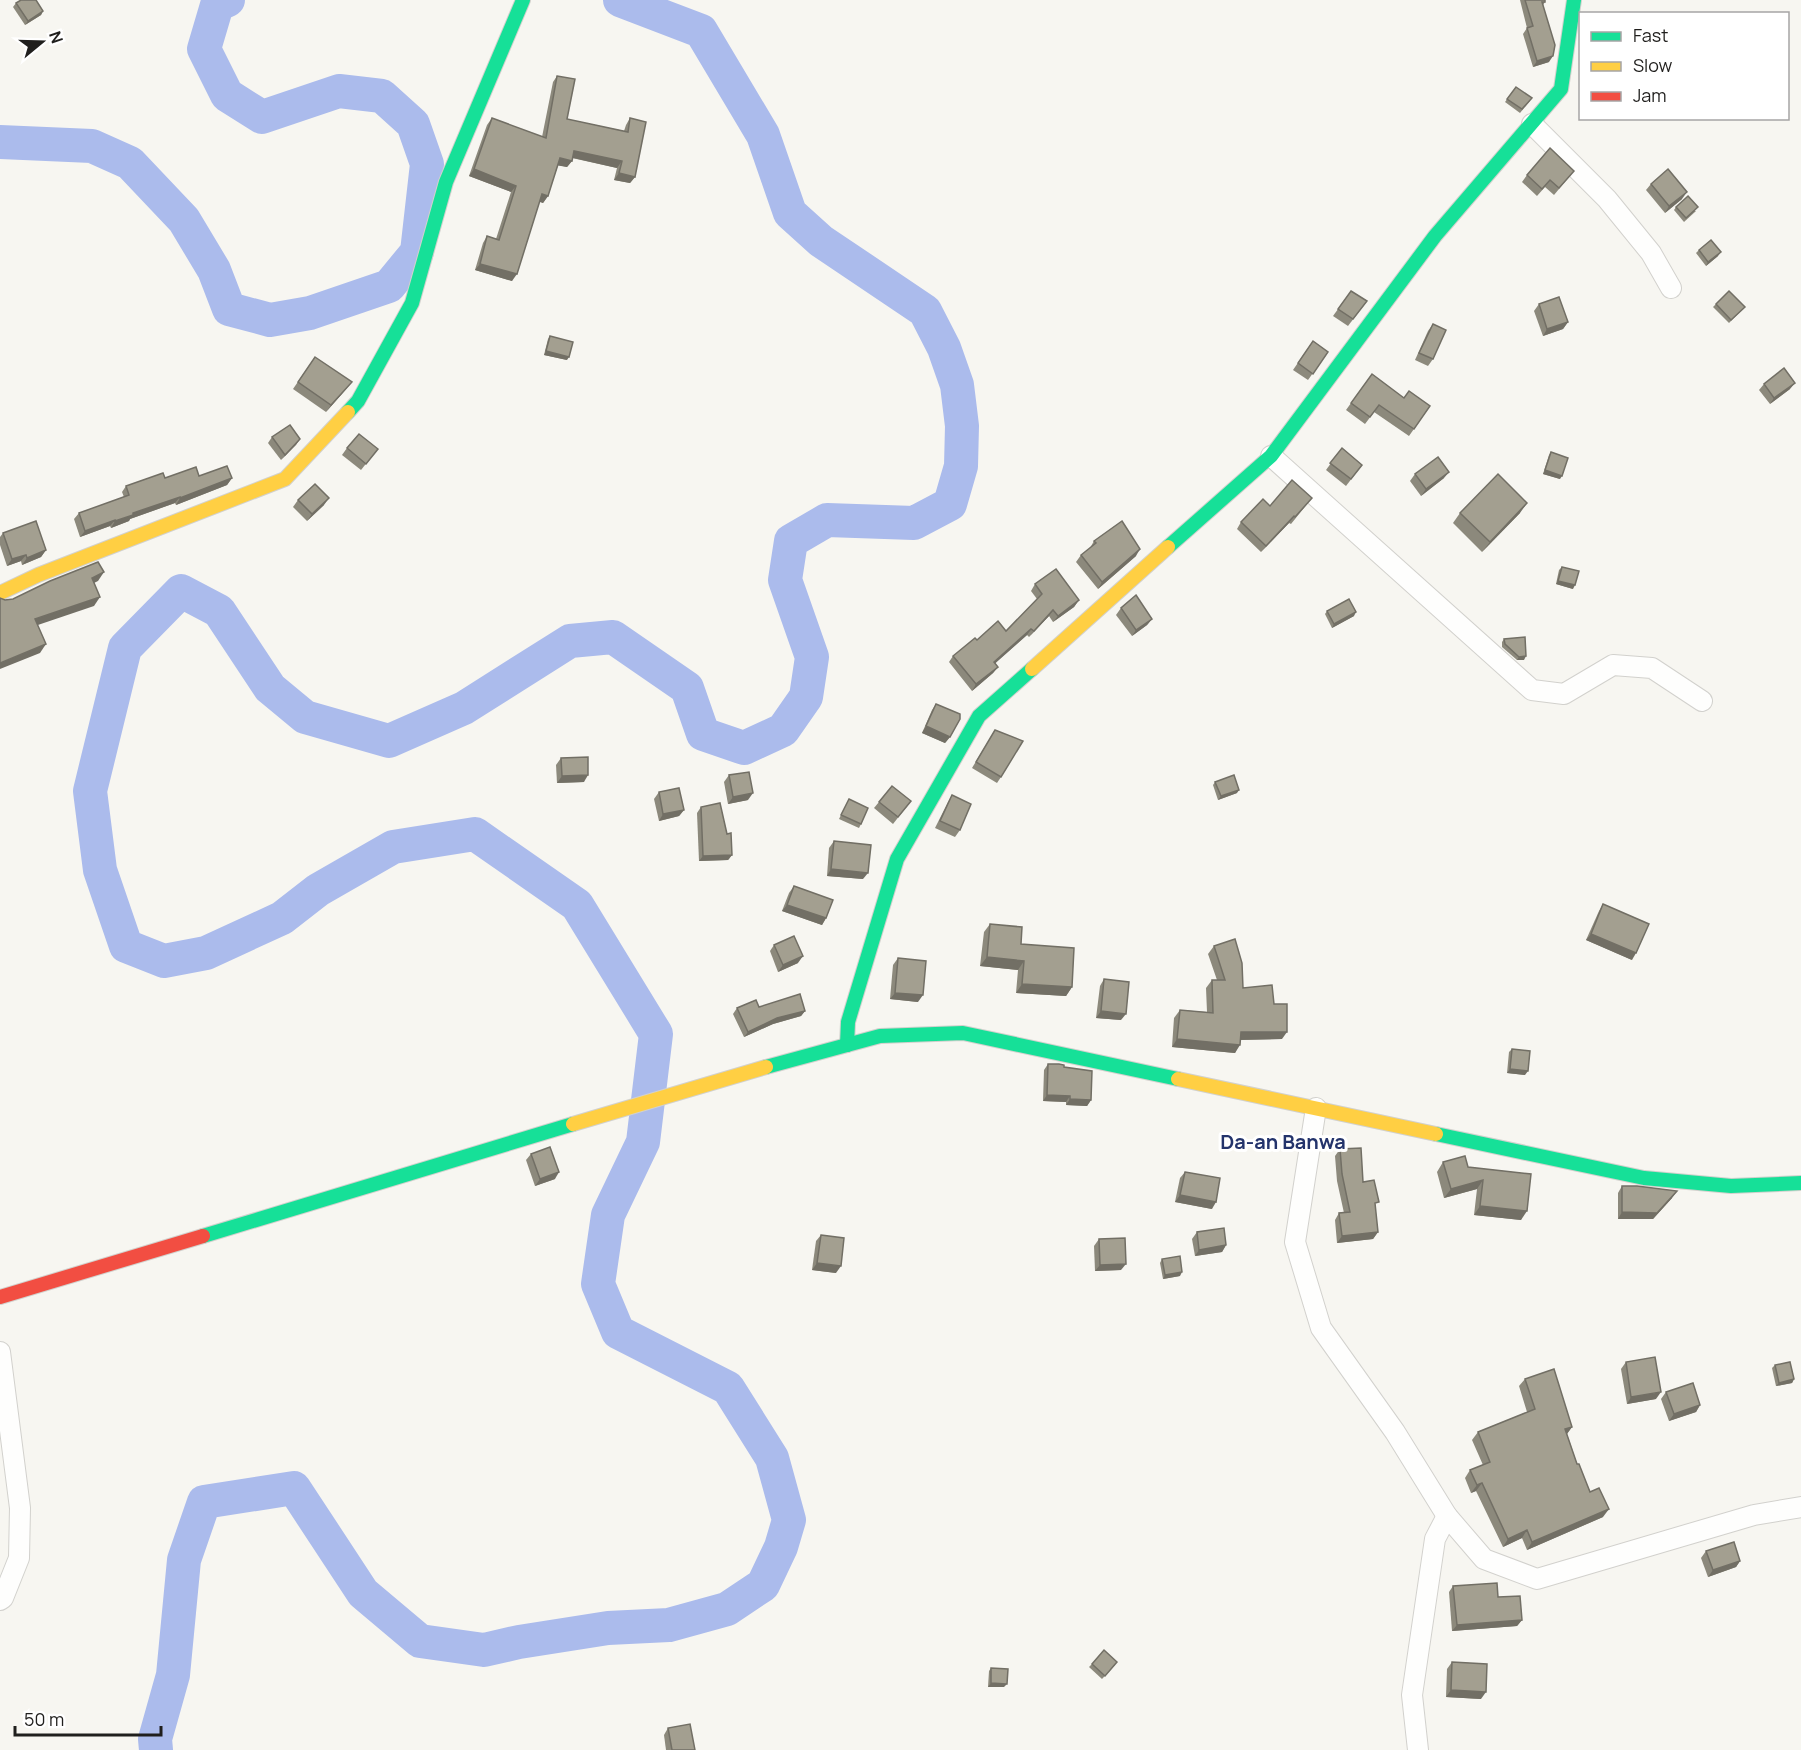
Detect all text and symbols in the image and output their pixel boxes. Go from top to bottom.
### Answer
north arrow [12,12,72,72]
legend [1579,12,1789,120]
text: Fast [1633,23,1668,47]
text: N [44,28,68,46]
text: Slow [1633,53,1673,77]
text: Jam [1633,83,1667,107]
district label: Da-an Banwa [1220,1128,1346,1155]
scale bar [15,1699,160,1737]
text: 50 m [24,1707,64,1731]

